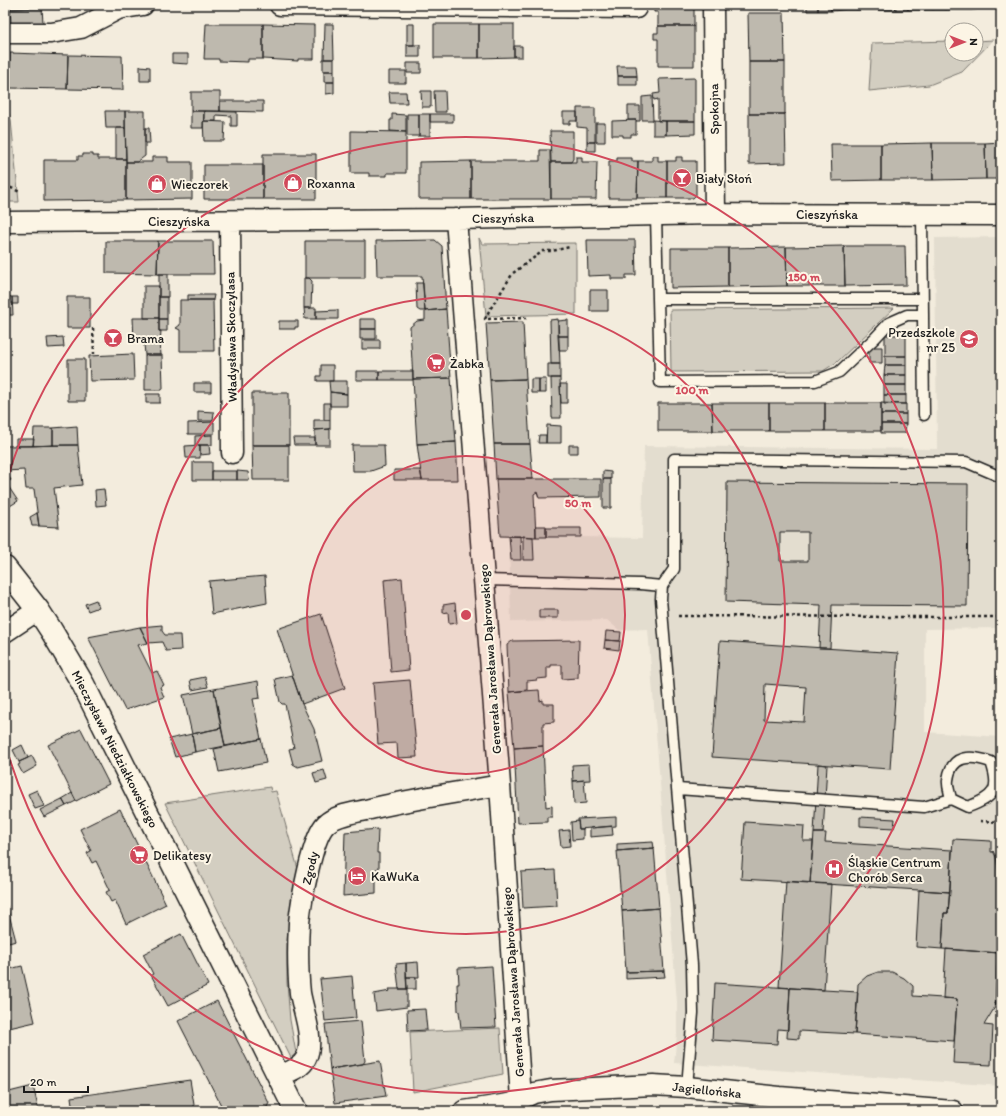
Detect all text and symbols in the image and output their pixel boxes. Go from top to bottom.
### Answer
north arrow [944,22,984,62]
text: N [967,38,980,46]
street label: Spokojna [706,83,722,135]
bar icon: Biały Słoń [671,167,693,189]
place label: Biały Słoń [696,171,752,186]
shop icon: Roxanna [282,172,304,194]
shop icon: Wieczorek [146,173,168,195]
place label: Roxanna [307,176,356,191]
place label: Wieczorek [171,177,229,192]
street label: Cieszyńska [796,207,858,222]
street label: Cieszyńska [472,210,534,226]
street label: Cieszyńska [148,214,210,229]
text: 150 m [788,270,821,284]
street label: Władysława Skoczylasa [222,271,240,403]
place label: Przedszkole nr 25 [888,325,955,355]
bar icon: Brama [102,327,124,349]
school or university icon: Przedszkole nr 25 [958,328,980,350]
place label: Brama [127,331,165,346]
supermarket icon: Żabka [425,352,447,374]
place label: Żabka [450,356,485,371]
text: 100 m [675,383,709,397]
text: 50 m [565,496,592,510]
street label: Generała Jarosława Dąbrowskiego [476,563,504,755]
centre of rings [459,608,473,622]
street label: Mieczysława Niedziałkowskiego [69,668,162,831]
supermarket icon: Delikatesy [128,844,150,866]
place label: Delikatesy [153,848,211,863]
street label: Zgody [299,850,321,886]
place label: Śląskie Centrum Chorób Serca [848,855,941,885]
hospital icon: Śląskie Centrum Chorób Serca [823,858,845,880]
hotel icon: KaWuKa [346,865,368,887]
place label: KaWuKa [371,869,420,884]
street label: Generała Jarosława Dąbrowskiego [499,886,527,1078]
scale bar [24,1068,88,1094]
text: 20 m [30,1075,57,1089]
street label: Jagiellońska [672,1079,743,1101]

